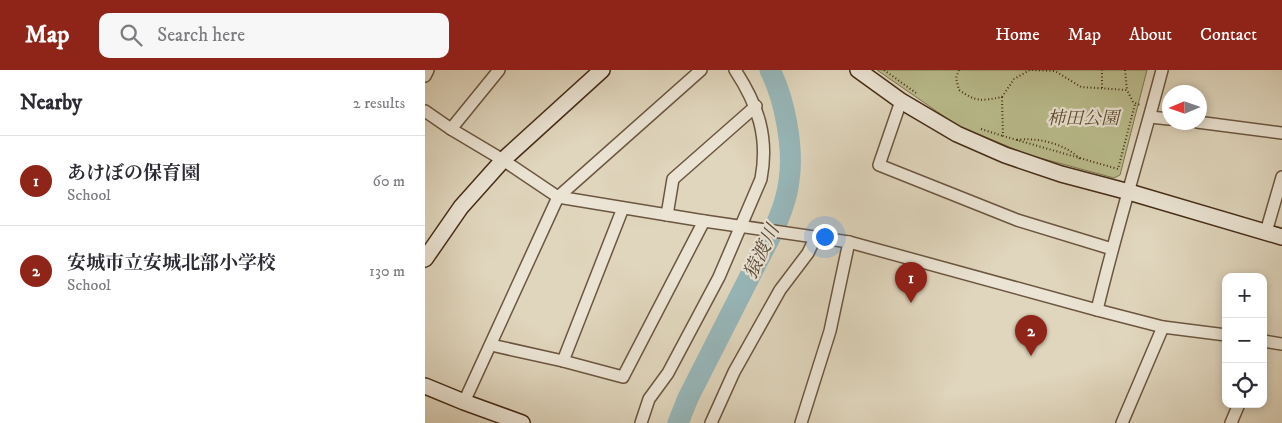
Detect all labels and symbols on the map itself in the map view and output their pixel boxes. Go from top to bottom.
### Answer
north arrow [1162,85,1207,130]
park label: 柿田公園 [1047,108,1122,130]
water label: 猿渡川 [739,220,786,283]
your location [812,224,838,250]
pin: 1 [895,262,927,303]
pin: 2 [1015,315,1047,356]

